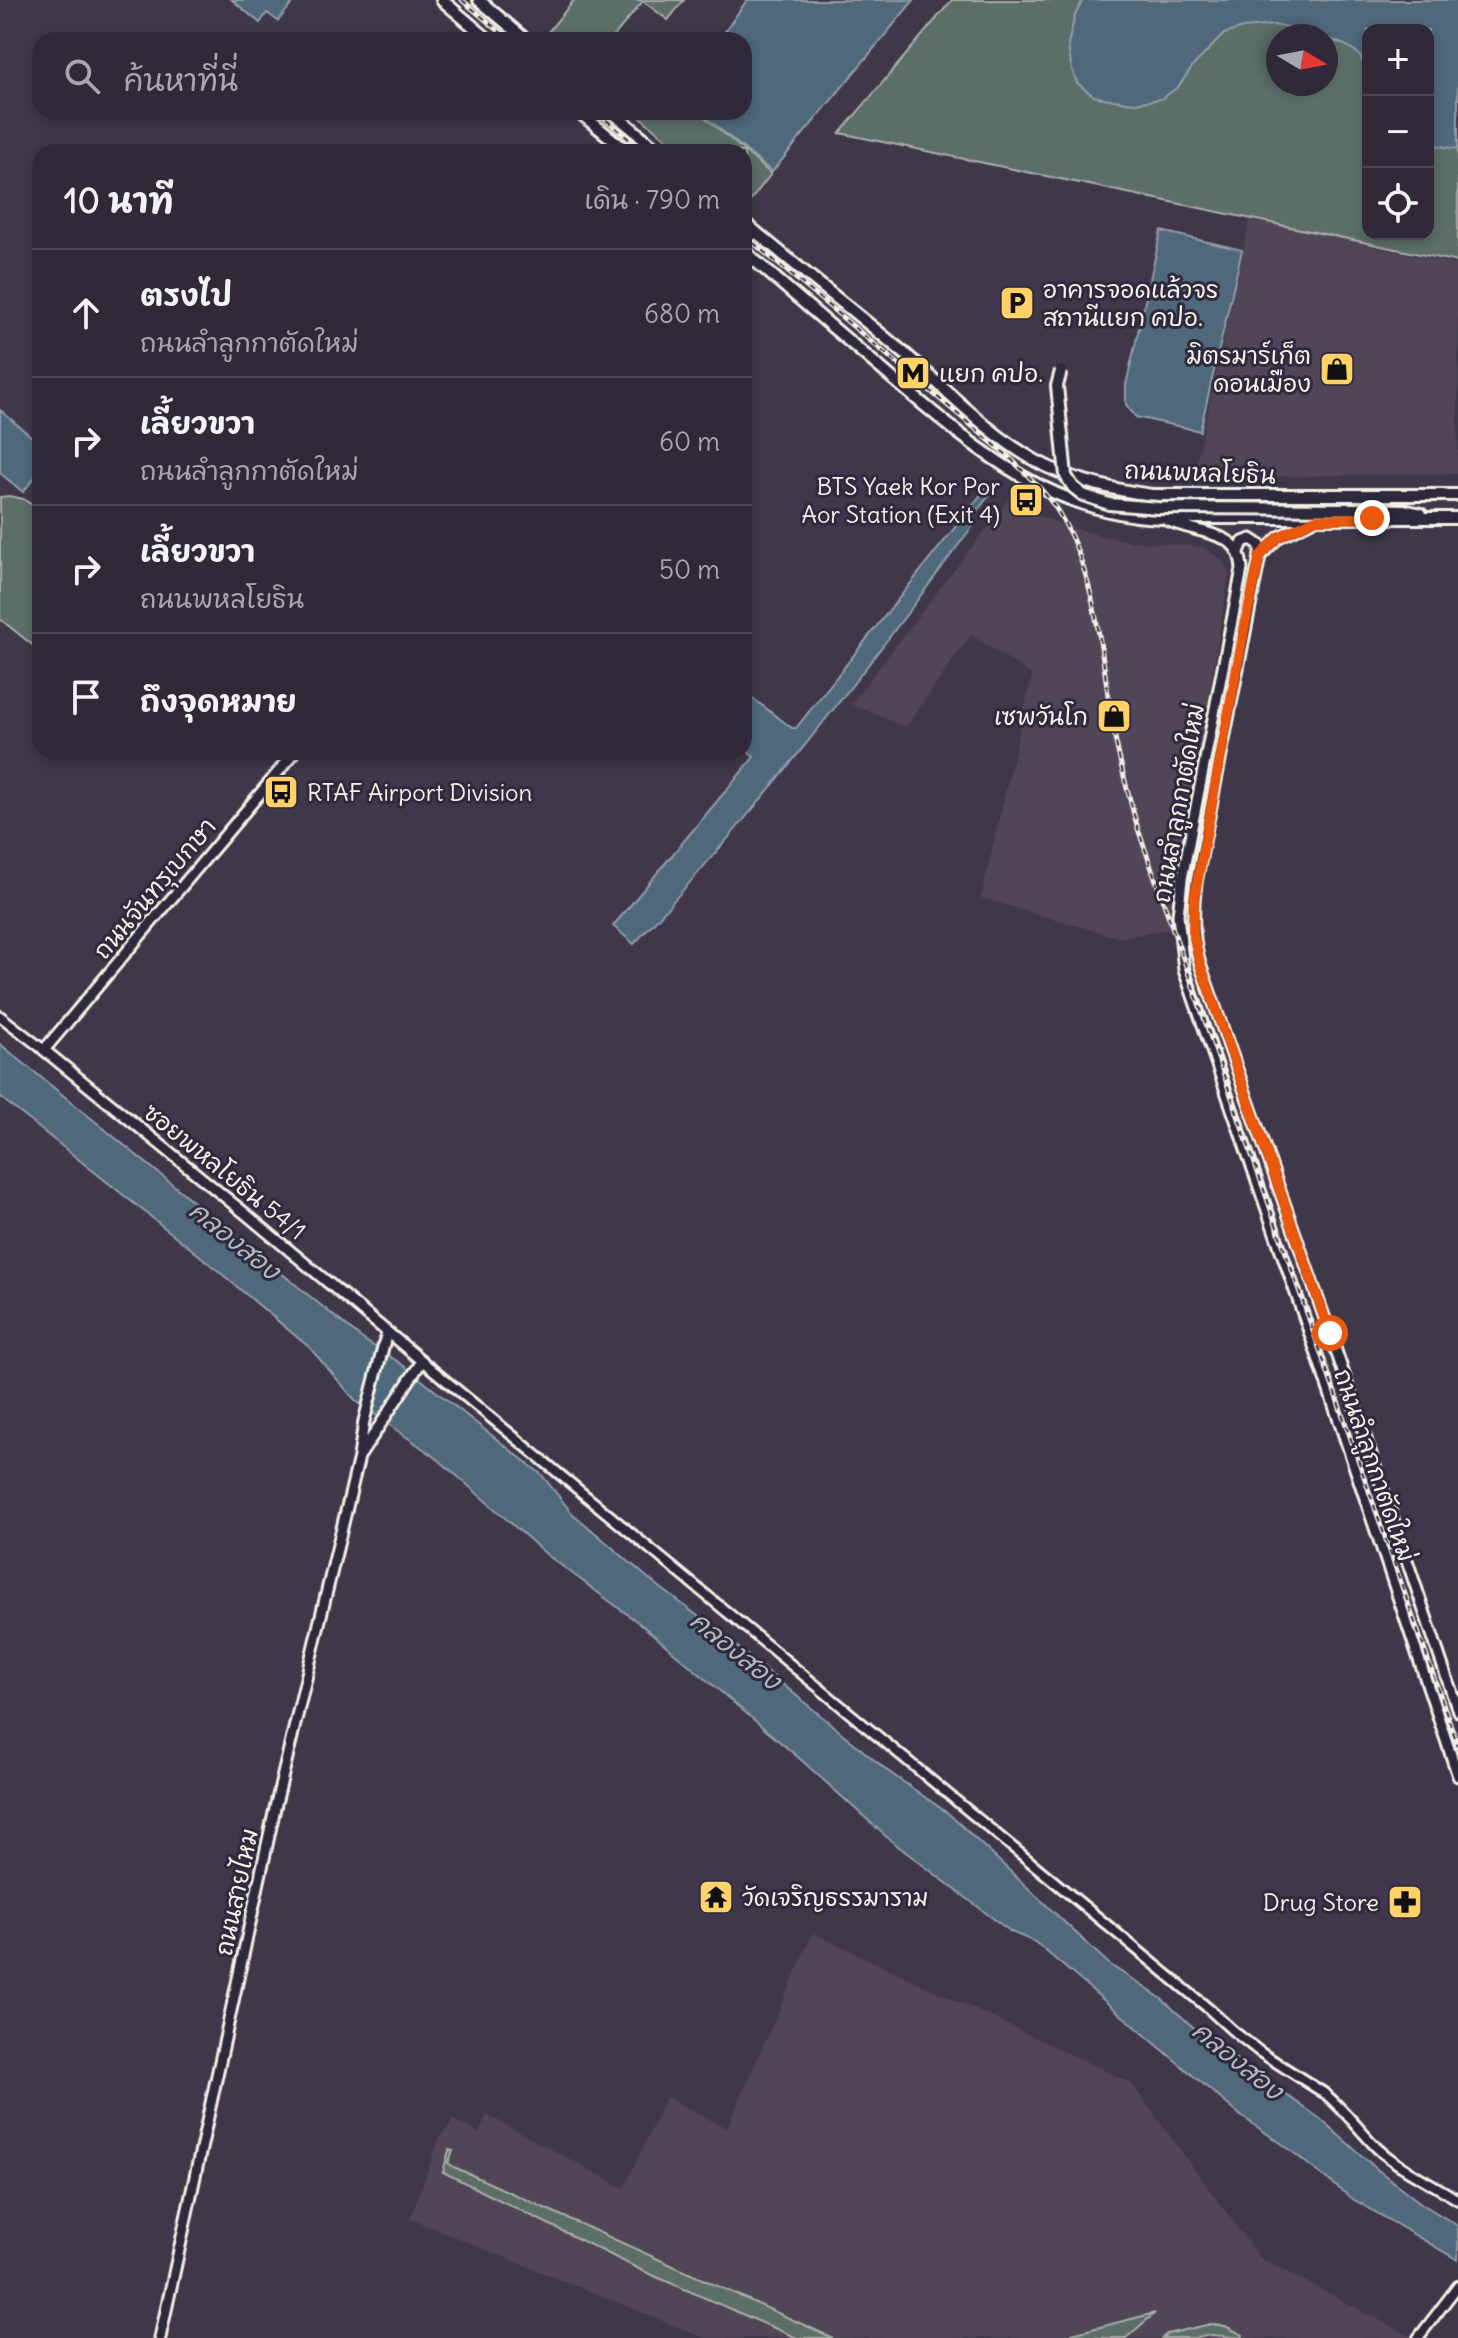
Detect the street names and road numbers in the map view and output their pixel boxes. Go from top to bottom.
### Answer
street label: ถนนพหลโยธิน [1124,454,1276,490]
street label: ถนนลำลูกกาตัดใหม่ [1146,701,1214,906]
street label: ถนนจันทรุเบกษา [86,811,225,967]
street label: ซอยพหลโยธิน 54/1 [138,1096,312,1246]
street label: ถนนลำลูกกาตัดใหม่ [1324,1365,1422,1567]
street label: ถนนสายไหม [208,1826,264,1958]

